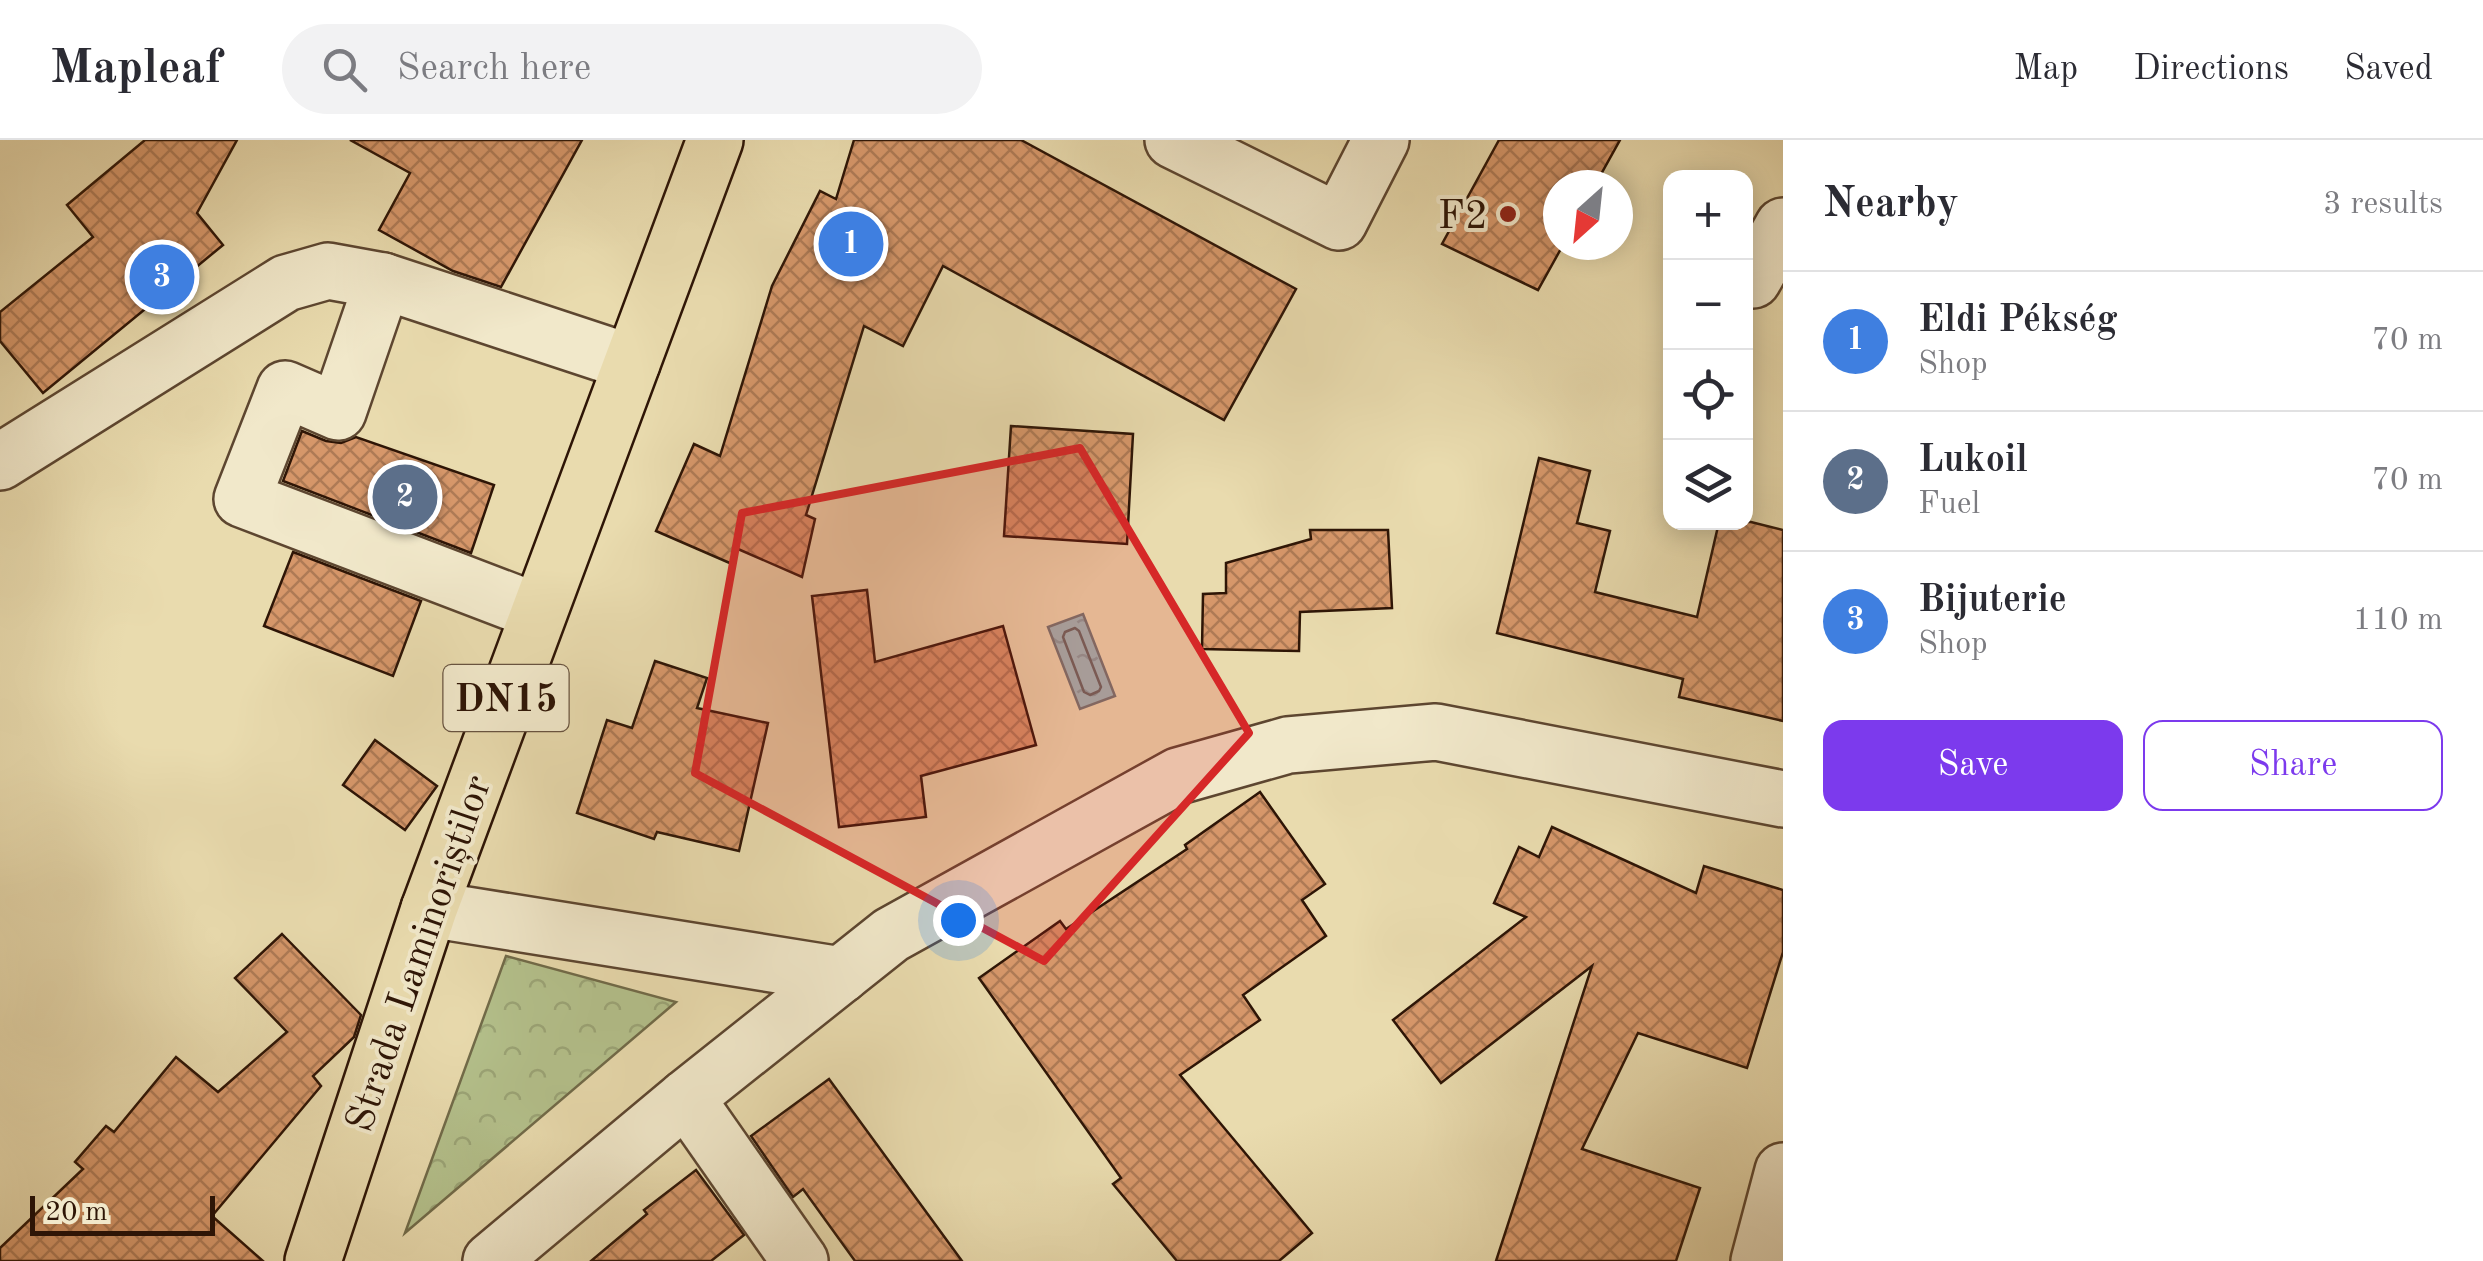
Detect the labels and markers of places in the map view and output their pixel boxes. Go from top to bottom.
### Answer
place label: F2 [1438,198,1488,238]
marker: F2 [1497,203,1519,225]
pin: 1 [818,206,884,282]
pin: 3 [130,240,194,314]
pin: 2 [372,460,438,534]

